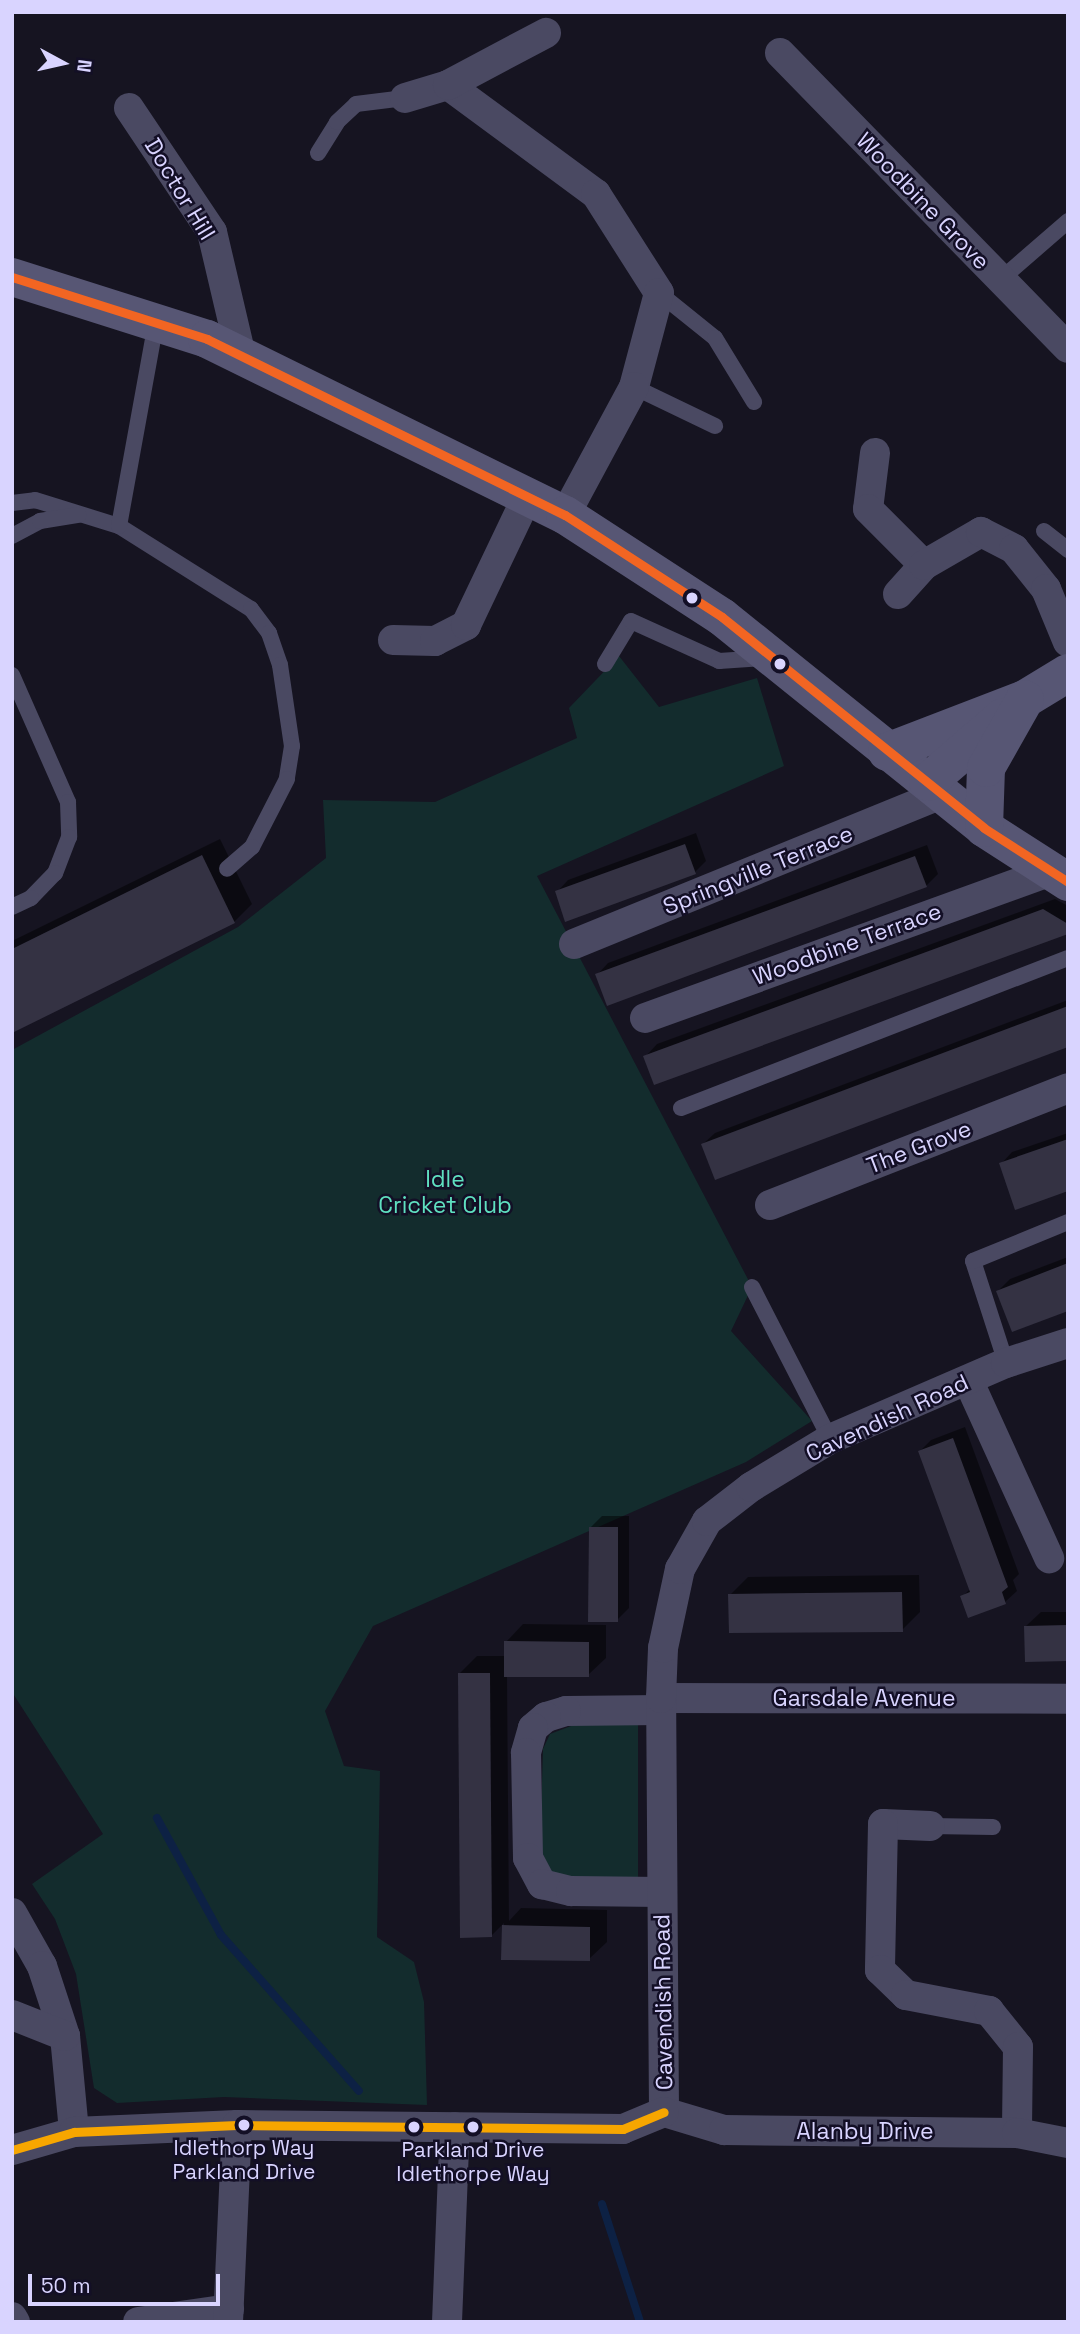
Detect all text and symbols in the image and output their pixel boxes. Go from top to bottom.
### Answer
north arrow [28,28,98,98]
text: N [71,58,98,74]
street label: Woodbine Grove [851,127,995,275]
street label: Doctor Hill [139,133,221,245]
unlabelled marker [685,591,699,605]
unlabelled marker [773,657,787,671]
street label: Springville Terrace [659,819,857,921]
street label: Woodbine Terrace [749,897,945,991]
street label: The Grove [863,1114,975,1180]
park label: Idle Cricket Club [378,1165,512,1219]
street label: Cavendish Road [801,1368,973,1468]
street label: Garsdale Avenue [772,1684,956,1712]
street label: Cavendish Road [648,1914,678,2090]
street label: Alanby Drive [796,2117,934,2145]
marker: Idlethorp Way Parkland Drive [237,2118,251,2132]
unlabelled marker [407,2120,421,2134]
marker: Parkland Drive Idlethorpe Way [466,2120,480,2134]
place label: Idlethorp Way Parkland Drive [173,2135,315,2185]
place label: Parkland Drive Idlethorpe Way [396,2137,550,2187]
scale bar [32,2260,224,2304]
text: 50 m [41,2272,91,2299]

